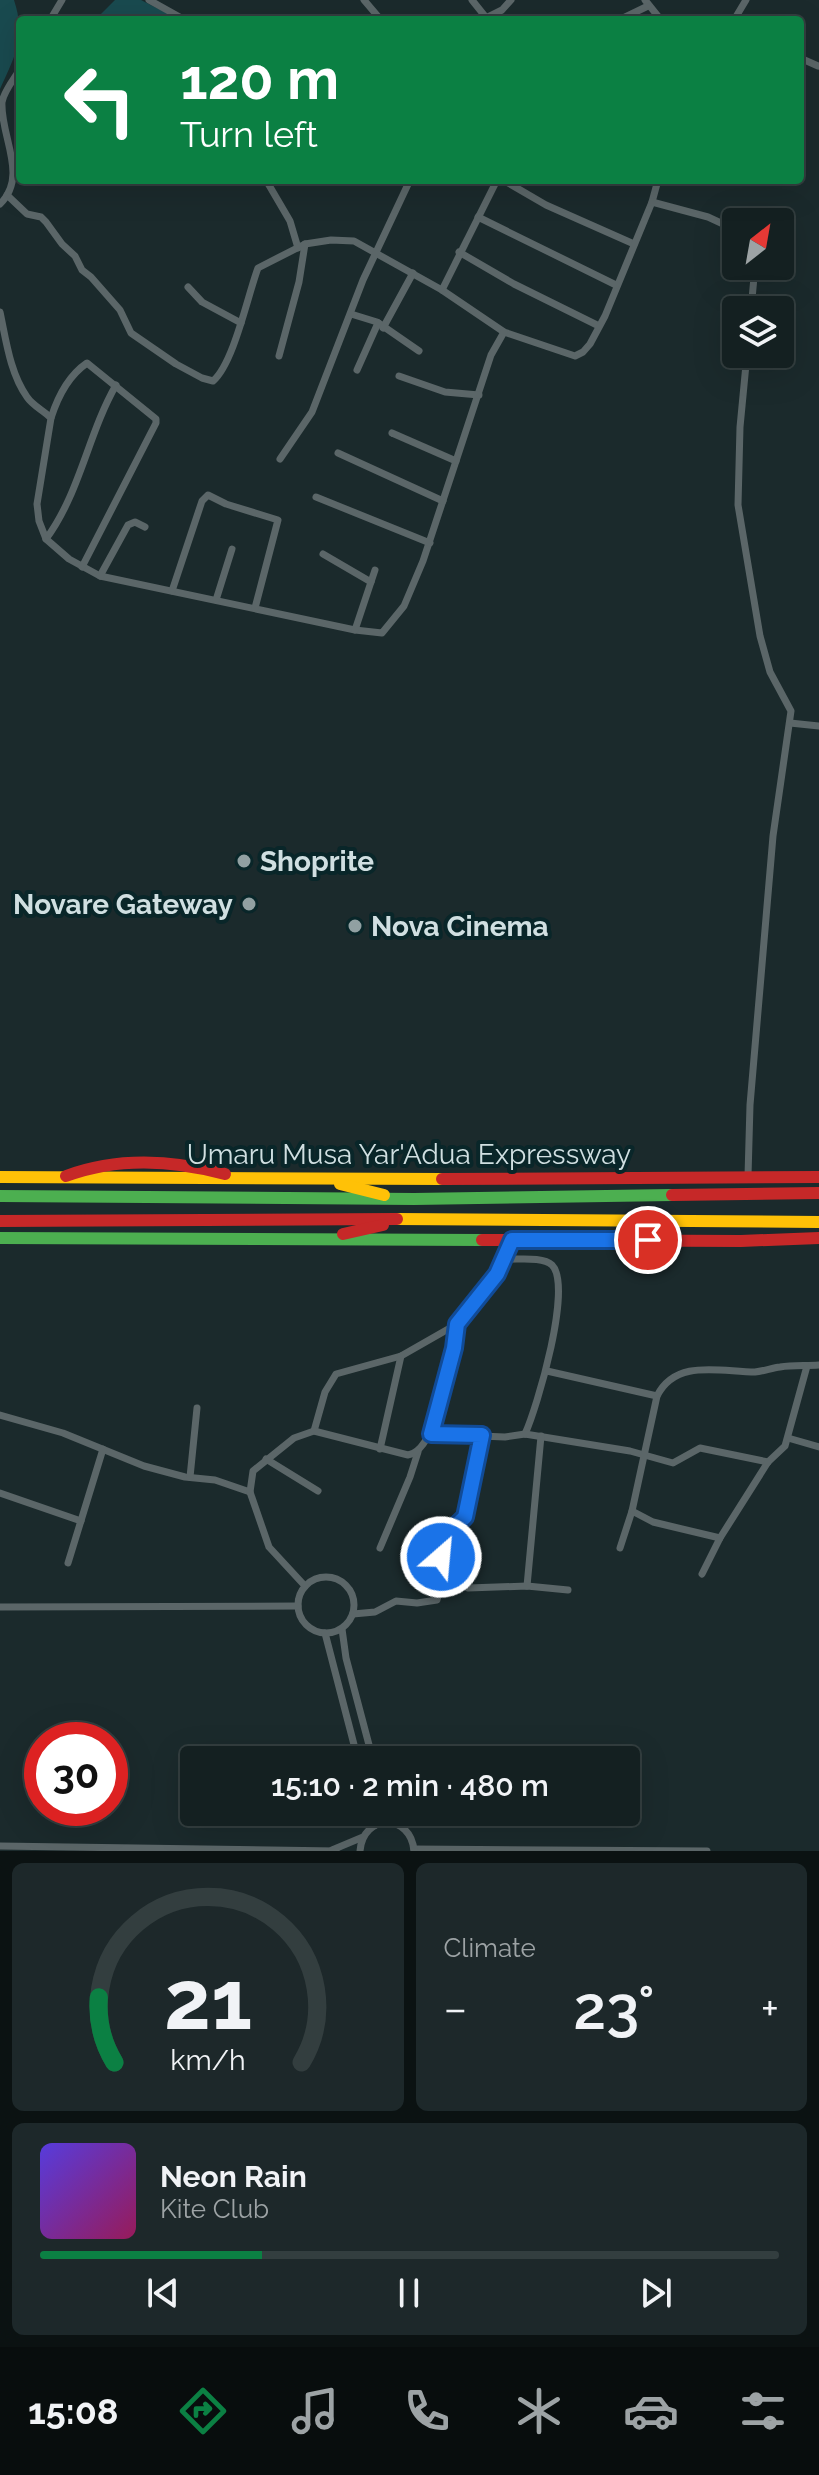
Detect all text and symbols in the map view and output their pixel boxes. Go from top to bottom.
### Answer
text: 120 m [180,46,339,112]
icon: left [48,48,152,152]
text: Turn left [180,113,318,155]
north arrow [722,208,794,280]
map controls [722,208,794,368]
button: layers [722,296,794,368]
place label: Shoprite [260,845,374,878]
marker: Shoprite [235,852,253,870]
place label: Novare Gateway [13,888,234,921]
marker: Novare Gateway [240,895,258,913]
place label: Nova Cinema [371,910,549,943]
marker: Nova Cinema [346,917,364,935]
street label: Umaru Musa Yar'Adua Expressway [187,1138,631,1171]
pin [614,1206,682,1274]
icon: arrive [626,1218,670,1262]
position arrow [399,1515,483,1599]
speed limit sign: 30 [24,1722,128,1826]
text: 15:10 · 2 min · 480 m [271,1768,549,1803]
text: Climate [444,1933,536,1963]
text: 21 [164,1951,252,2048]
text: 23° [573,1973,655,2043]
text: − [444,1983,467,2034]
text: + [761,1983,779,2034]
text: km/h [170,2043,245,2077]
text: Neon Rain [160,2159,307,2194]
text: Kite Club [160,2194,269,2224]
icon: previous [141,2271,185,2315]
icon: pause [387,2271,431,2315]
icon: next [634,2271,678,2315]
icon: directions [175,2383,231,2439]
icon: music [287,2383,343,2439]
icon: phone [399,2383,455,2439]
icon: climate [511,2383,567,2439]
icon: car [623,2383,679,2439]
icon: filters [735,2383,791,2439]
text: 15:08 [28,2390,119,2432]

